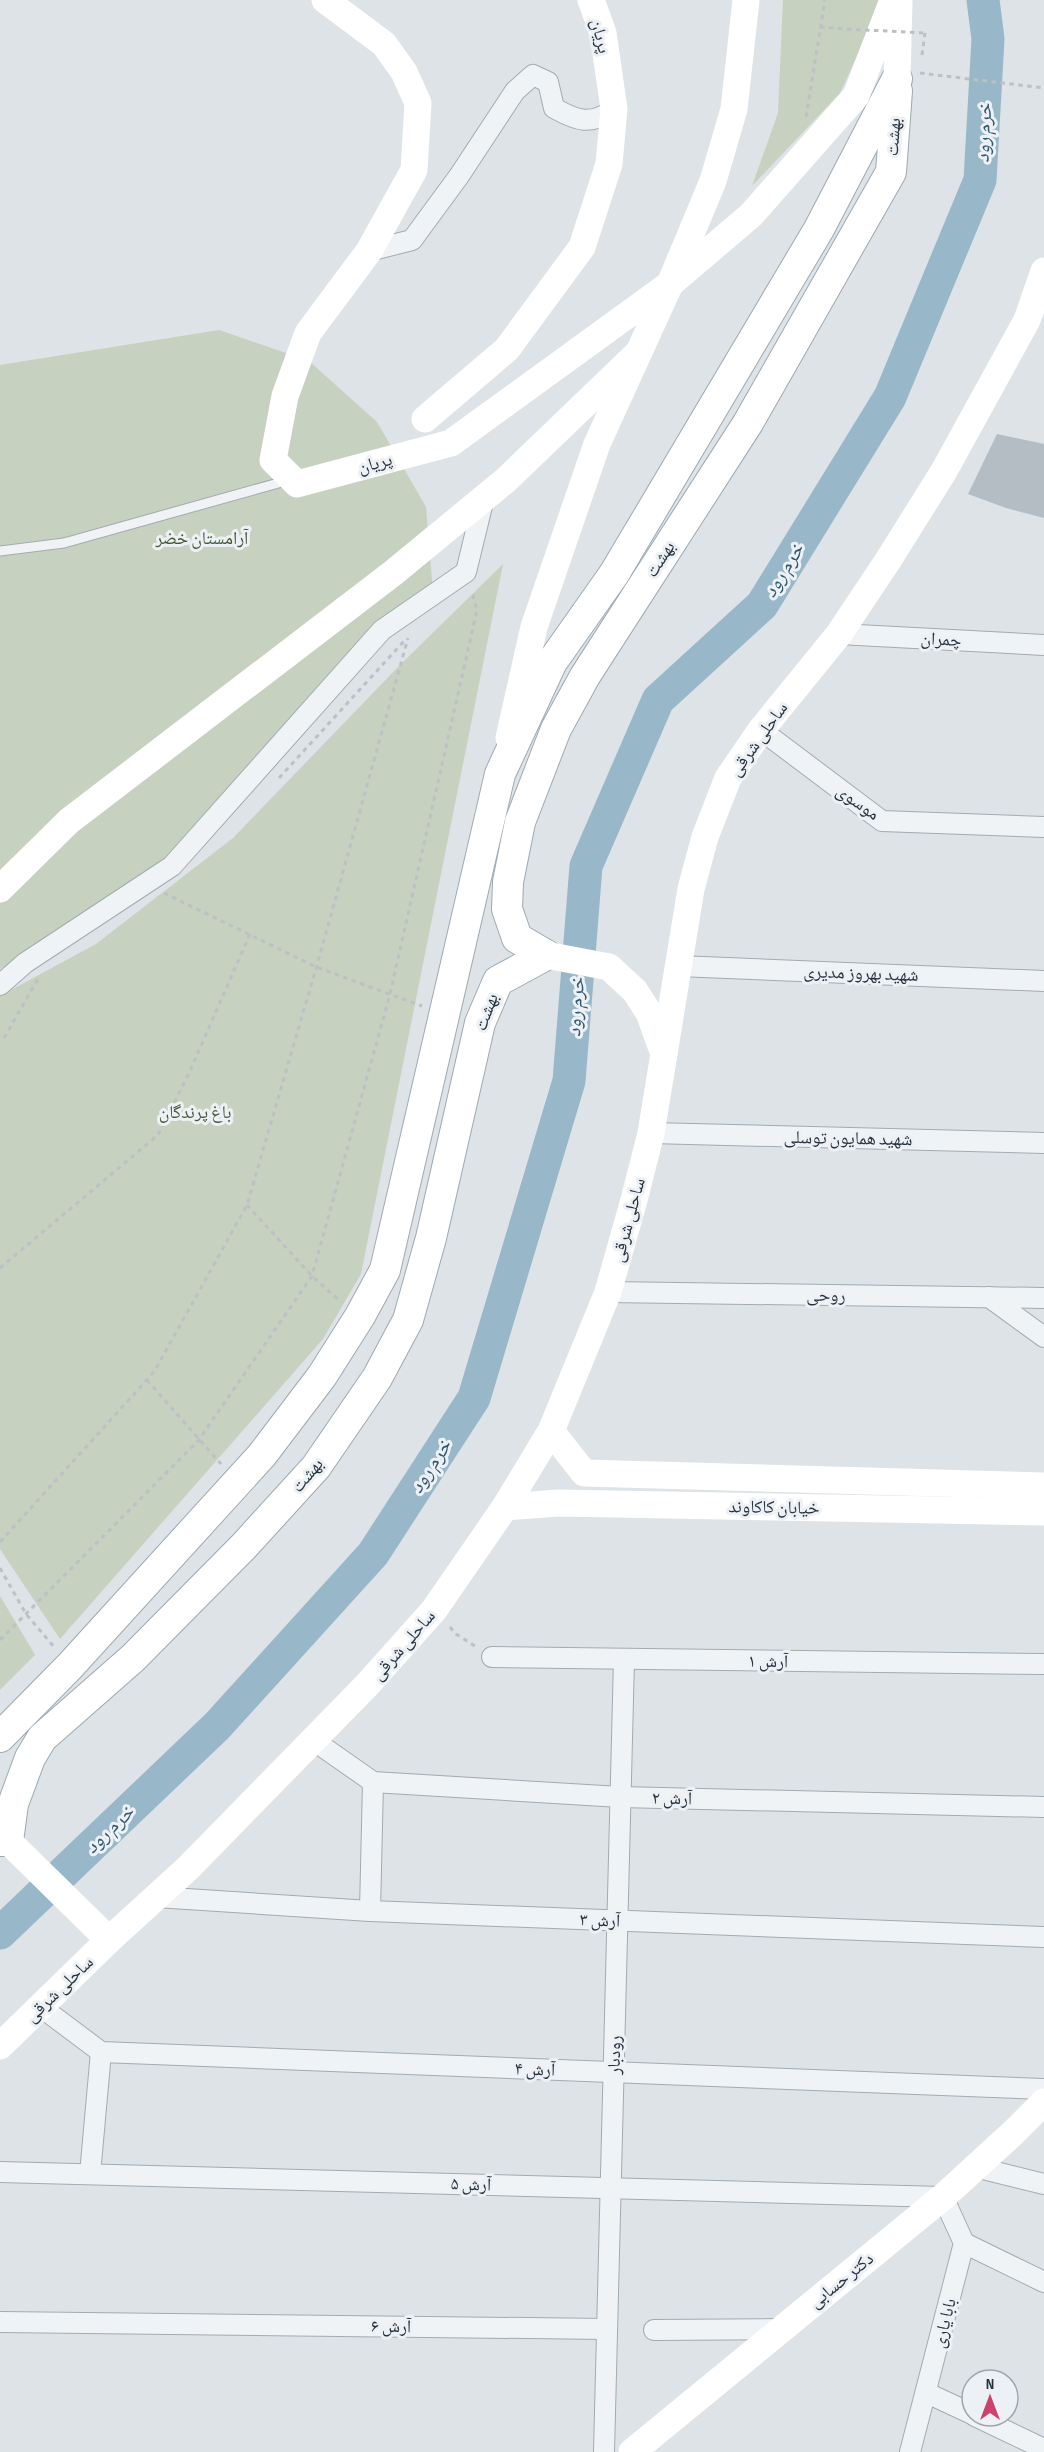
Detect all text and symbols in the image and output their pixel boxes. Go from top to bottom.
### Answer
street label: پریان [586,17,615,55]
water label: خرم رود [970,103,999,163]
street label: بهشت [882,117,905,157]
street label: پریان [356,449,395,478]
park label: آرامستان خضر [155,528,249,549]
street label: بهشت [641,537,680,581]
water label: خرم رود [758,539,811,602]
street label: چمران [920,628,962,651]
street label: ساحلی شرقی [724,698,792,780]
street label: موسوی [832,780,883,825]
street label: شهید بهروز مدیری [803,961,919,986]
water label: خرم رود [562,976,591,1037]
street label: بهشت [470,990,503,1034]
park label: باغ پرندگان [159,1102,231,1123]
street label: شهید همایون توسلی [783,1127,913,1150]
street label: ساحلی شرقی [607,1176,650,1265]
street label: روحی [806,1285,846,1306]
water label: خرم رود [405,1435,458,1498]
street label: بهشت [287,1454,328,1497]
street label: خیابان کاکاوند [728,1496,820,1519]
street label: ساحلی شرقی [367,1606,440,1685]
street label: آرش ۱ [748,1651,789,1672]
street label: آرش ۲ [652,1788,693,1809]
water label: خرم رود [80,1800,140,1860]
street label: آرش ۳ [579,1909,621,1932]
street label: ساحلی شرقی [21,1952,98,2027]
street label: رودبار [604,2035,625,2076]
street label: آرش ۴ [514,2058,556,2081]
street label: آرش ۵ [450,2173,492,2196]
street label: دکتر حسابی [805,2248,878,2313]
street label: بابا یاری [928,2296,961,2350]
street label: آرش ۶ [371,2316,412,2337]
north arrow [960,2368,1020,2428]
text: N [986,2375,994,2394]

